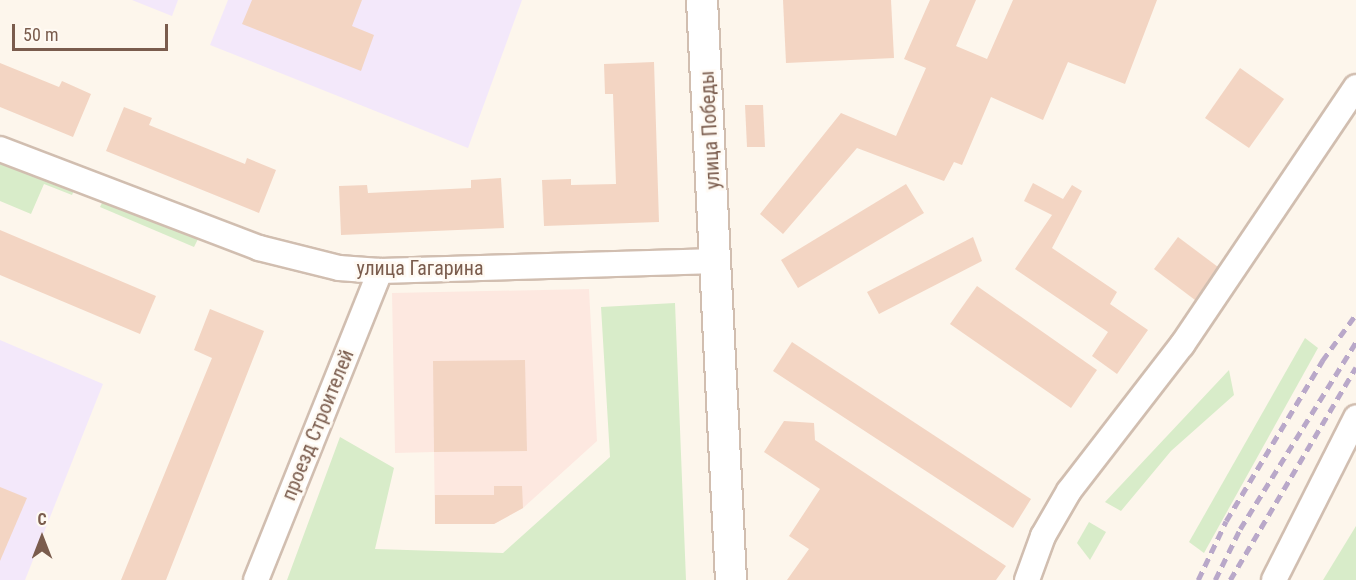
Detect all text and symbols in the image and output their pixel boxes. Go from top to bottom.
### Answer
scale bar [15,12,171,50]
text: 50 m [23,24,58,45]
street label: улица Победы [695,70,725,190]
street label: улица Гагарина [356,256,484,280]
street label: проезд Строителей [277,346,359,504]
north arrow [12,508,72,568]
text: С [37,510,47,529]

